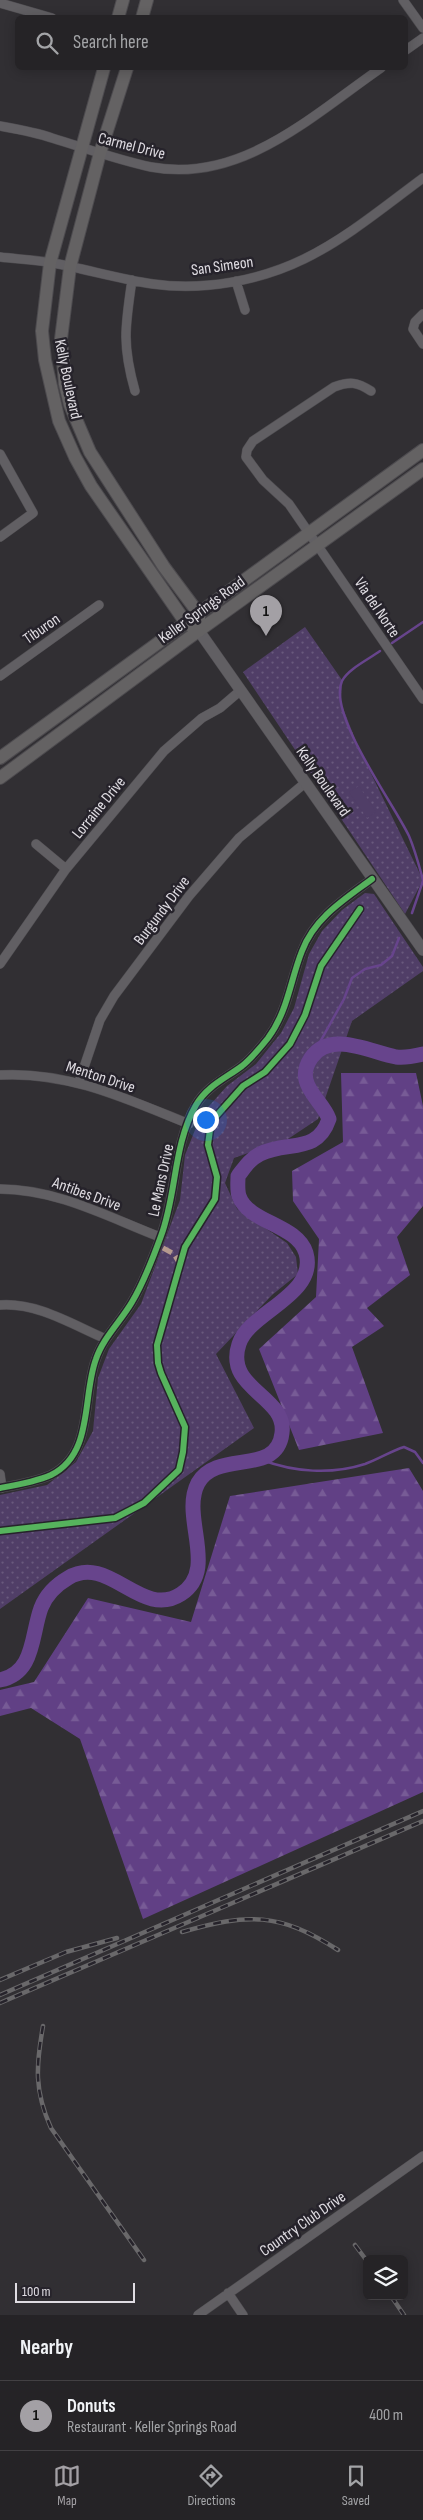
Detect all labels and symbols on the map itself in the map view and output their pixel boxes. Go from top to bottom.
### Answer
street label: Carmel Drive [96,129,167,164]
street label: San Simeon [190,253,254,280]
street label: Kelly Boulevard [50,338,85,421]
street label: Keller Springs Road [155,573,249,648]
street label: Via del Norte [350,574,404,641]
pin: 1 [250,595,282,636]
street label: Tiburon [20,610,64,649]
street label: Kelly Boulevard [292,743,354,820]
street label: Lorraine Drive [68,773,130,843]
street label: Burgundy Drive [130,873,194,949]
street label: Menton Drive [64,1057,138,1098]
your location [193,1107,219,1133]
street label: Le Mans Drive [145,1142,178,1218]
street label: Antibes Drive [49,1173,123,1216]
street label: Country Club Drive [256,2188,350,2261]
scale bar [15,2280,135,2303]

